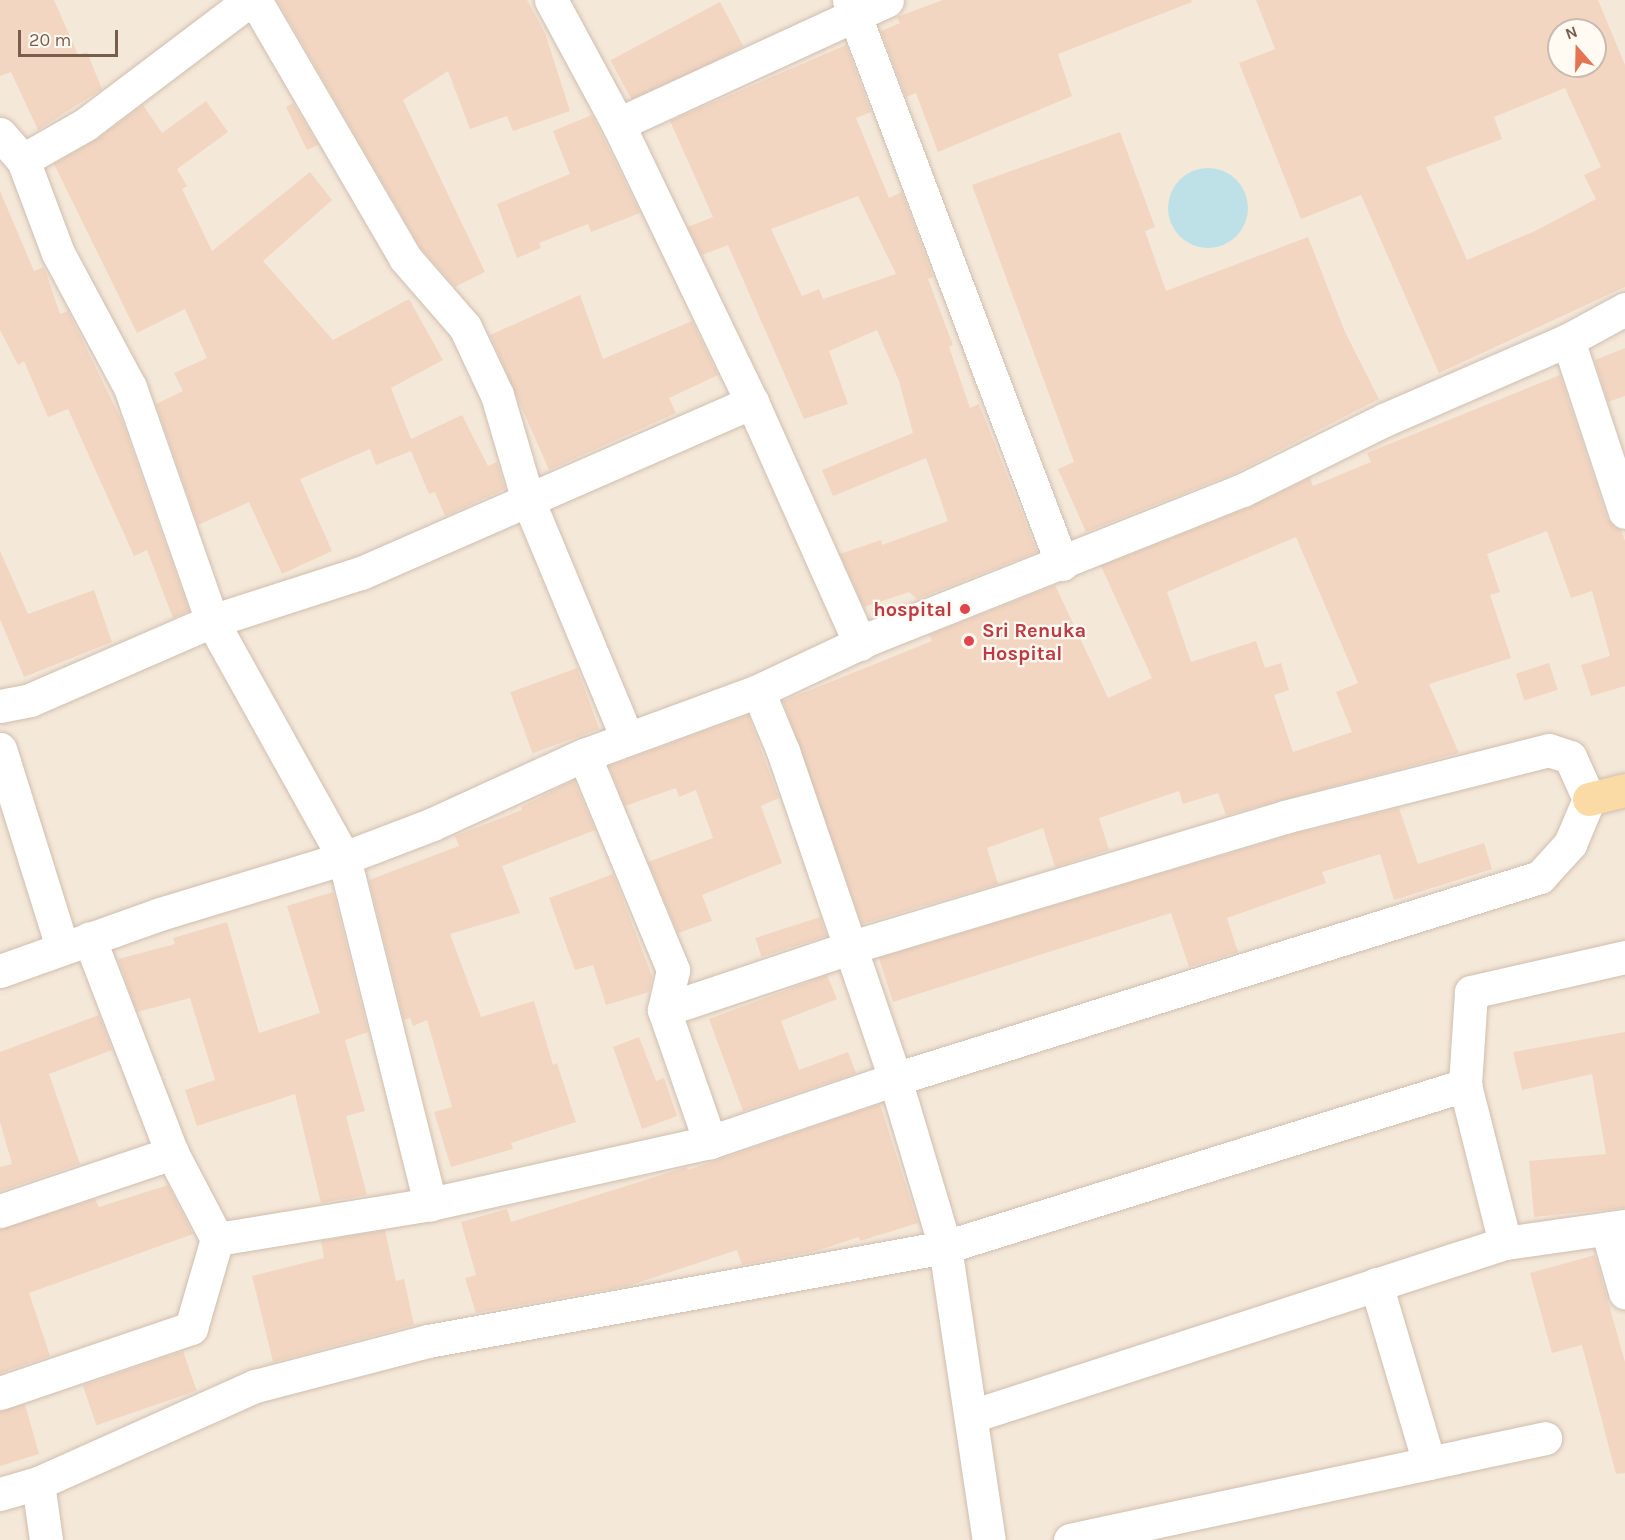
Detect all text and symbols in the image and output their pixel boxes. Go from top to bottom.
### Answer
scale bar [21,18,122,56]
north arrow [1547,18,1607,78]
text: N [1563,22,1580,43]
text: 20 m [29,29,71,51]
place label: hospital [873,597,952,621]
marker: hospital [956,600,974,618]
place label: Sri Renuka Hospital [982,618,1086,665]
marker: Sri Renuka Hospital [960,632,978,650]

